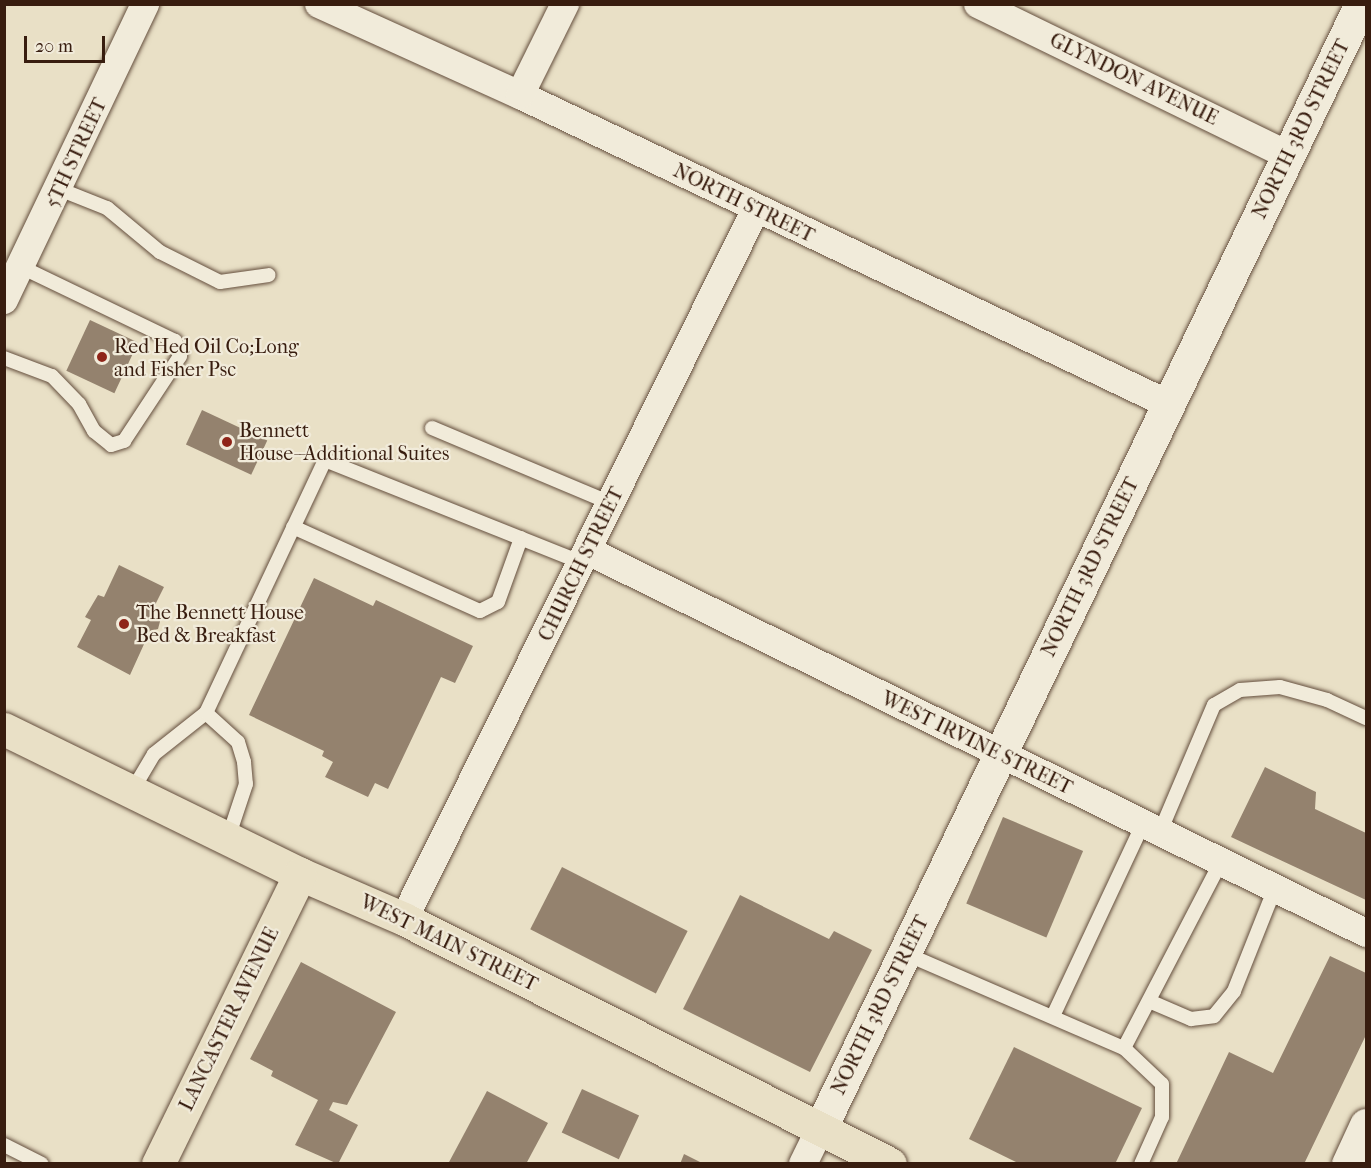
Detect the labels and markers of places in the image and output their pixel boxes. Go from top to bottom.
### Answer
place label: Red Hed Oil Co;Long and Fisher Psc [114,334,299,381]
marker: Red Hed Oil Co;Long and Fisher Psc [95,350,109,364]
place label: Bennett House--Additional Suites [239,418,449,465]
marker: Bennett House--Additional Suites [220,435,234,449]
place label: The Bennett House Bed & Breakfast [136,600,304,647]
marker: The Bennett House Bed & Breakfast [117,617,131,631]

